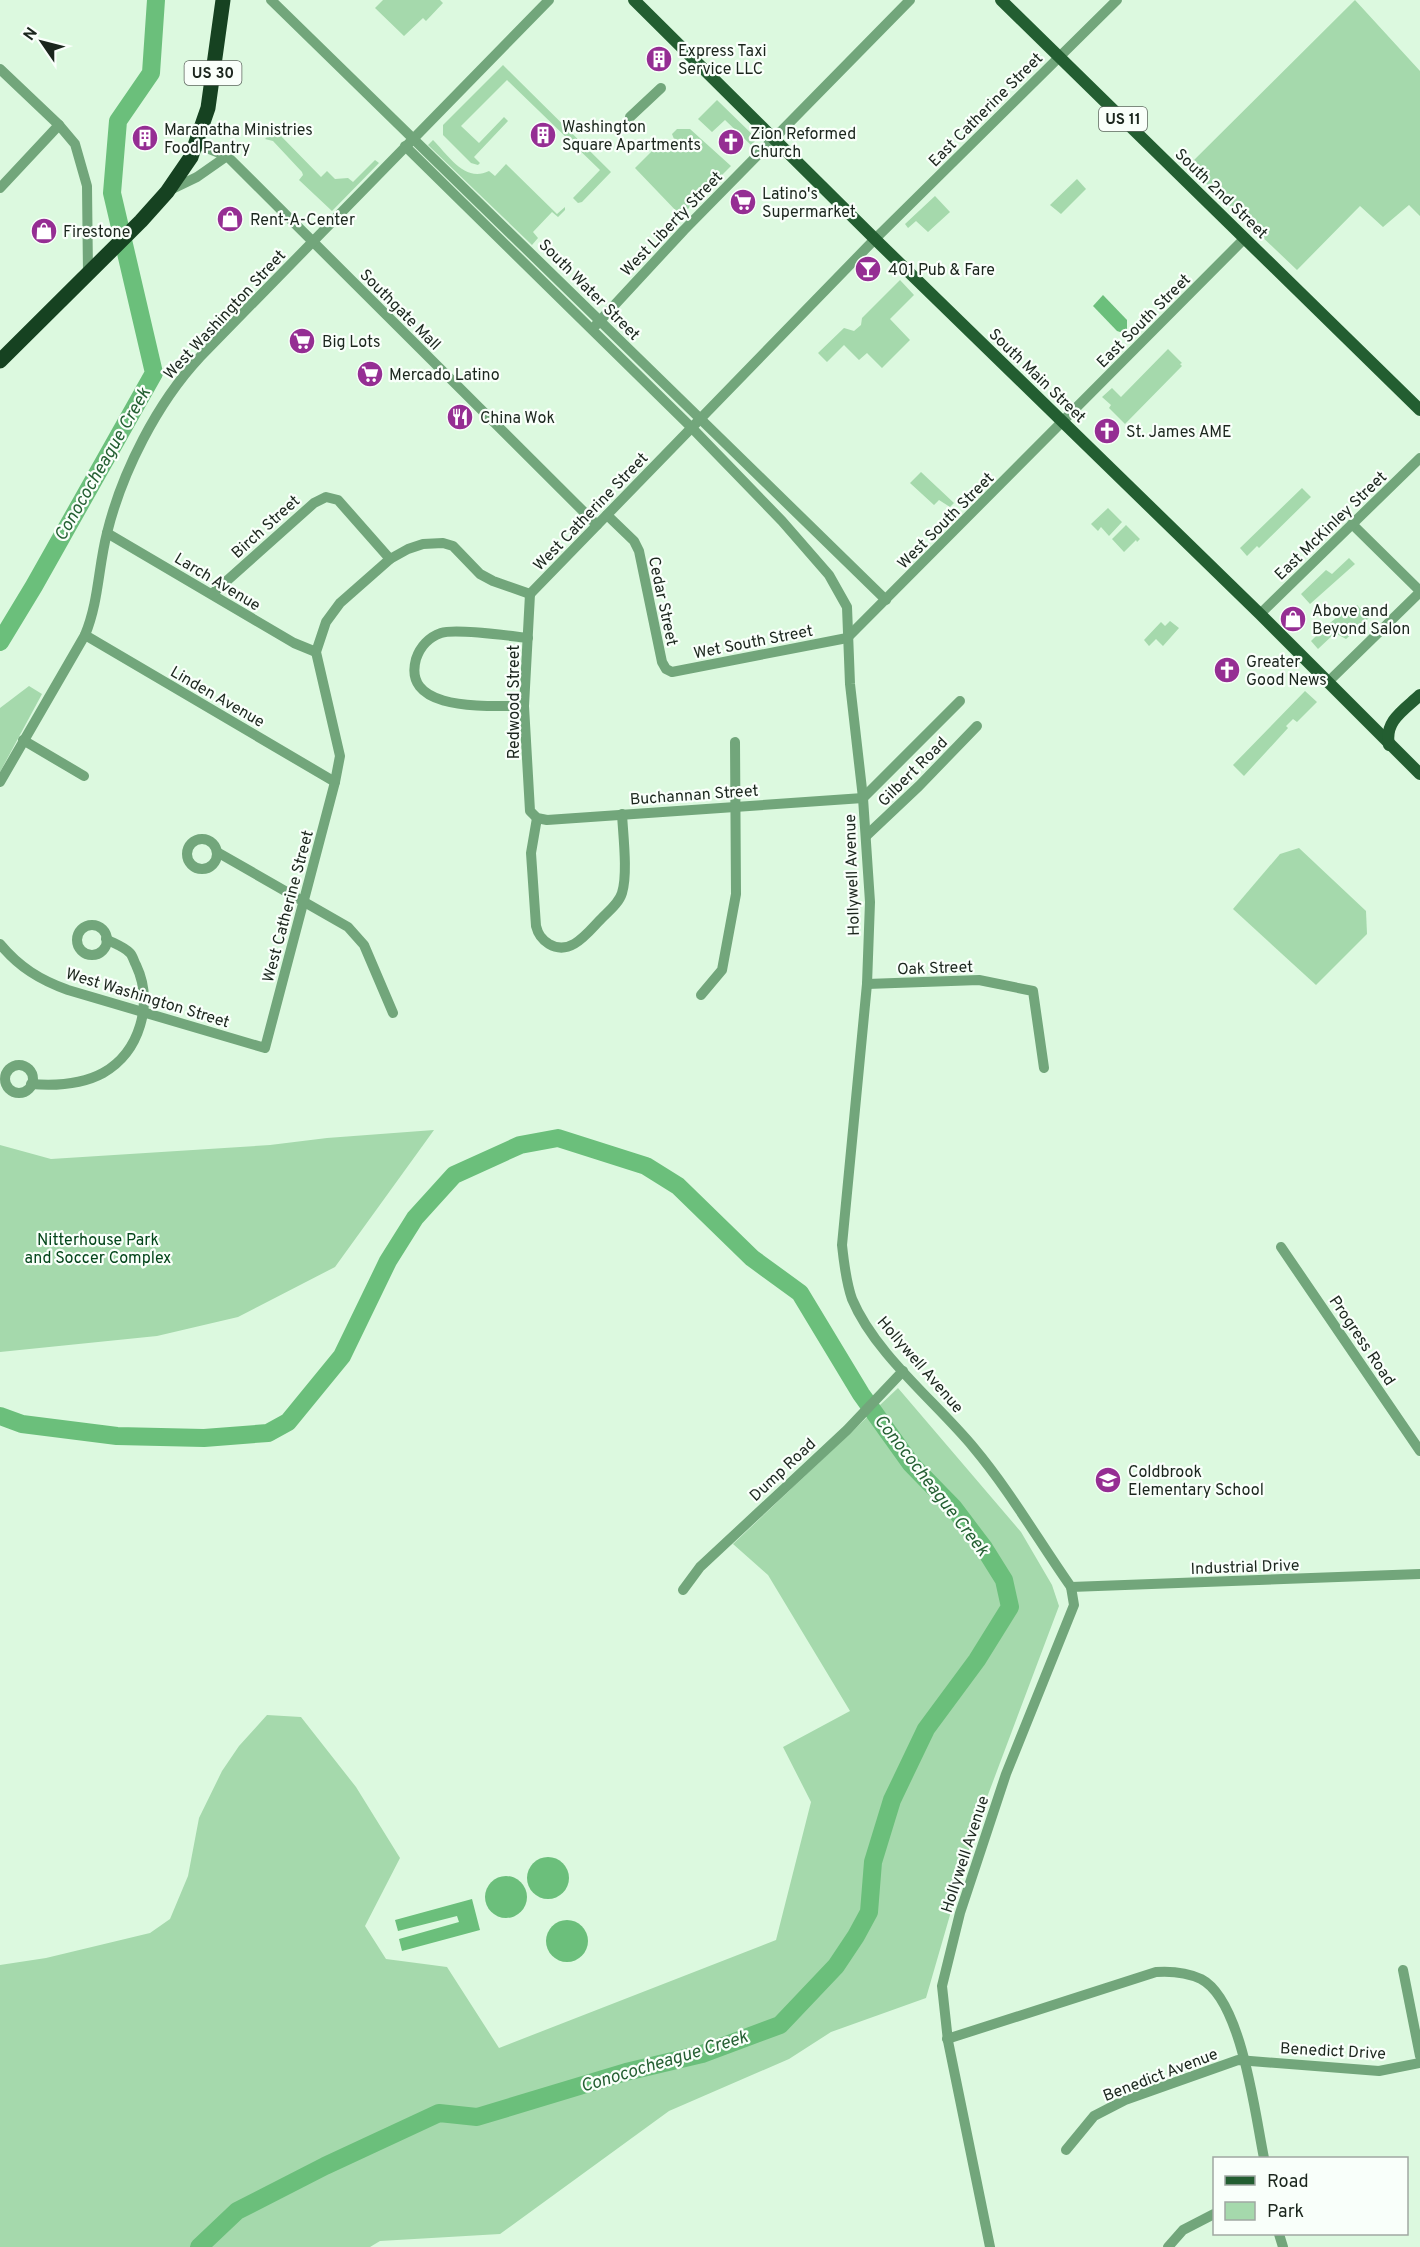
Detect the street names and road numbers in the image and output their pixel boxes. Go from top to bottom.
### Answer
street label: East Catherine Street [925,49,1048,172]
road number: US 30 [184,61,242,85]
road number: US 11 [1099,107,1147,131]
street label: South 2nd Street [1170,145,1271,244]
street label: West Liberty Street [617,168,728,281]
street label: South Water Street [534,236,643,345]
street label: West Washington Street [160,246,291,384]
street label: Southgate Mall [355,266,444,355]
street label: East South Street [1093,270,1196,373]
street label: South Main Street [984,325,1089,428]
street label: West Catherine Street [530,449,653,576]
street label: East McKinley Street [1271,468,1392,585]
street label: West South Street [894,469,999,574]
street label: Birch Street [228,492,305,563]
street label: Larch Avenue [170,549,264,616]
street label: Cedar Street [643,555,681,648]
street label: Wet South Street [692,622,815,664]
street label: Redwood Street [505,645,525,759]
street label: Linden Avenue [166,663,268,733]
street label: Gilbert Road [874,733,953,812]
street label: Buchannan Street [629,782,759,810]
street label: Hollywell Avenue [841,814,865,936]
street label: West Catherine Street [259,828,319,985]
street label: Oak Street [897,958,973,980]
street label: West Washington Street [63,964,232,1033]
street label: Progress Road [1324,1292,1399,1390]
street label: Hollywell Avenue [872,1313,967,1418]
street label: Dump Road [746,1435,821,1506]
street label: Industrial Drive [1190,1556,1300,1580]
street label: Hollywell Avenue [938,1794,994,1916]
street label: Benedict Drive [1279,2039,1386,2065]
street label: Benedict Avenue [1101,2045,1221,2107]

